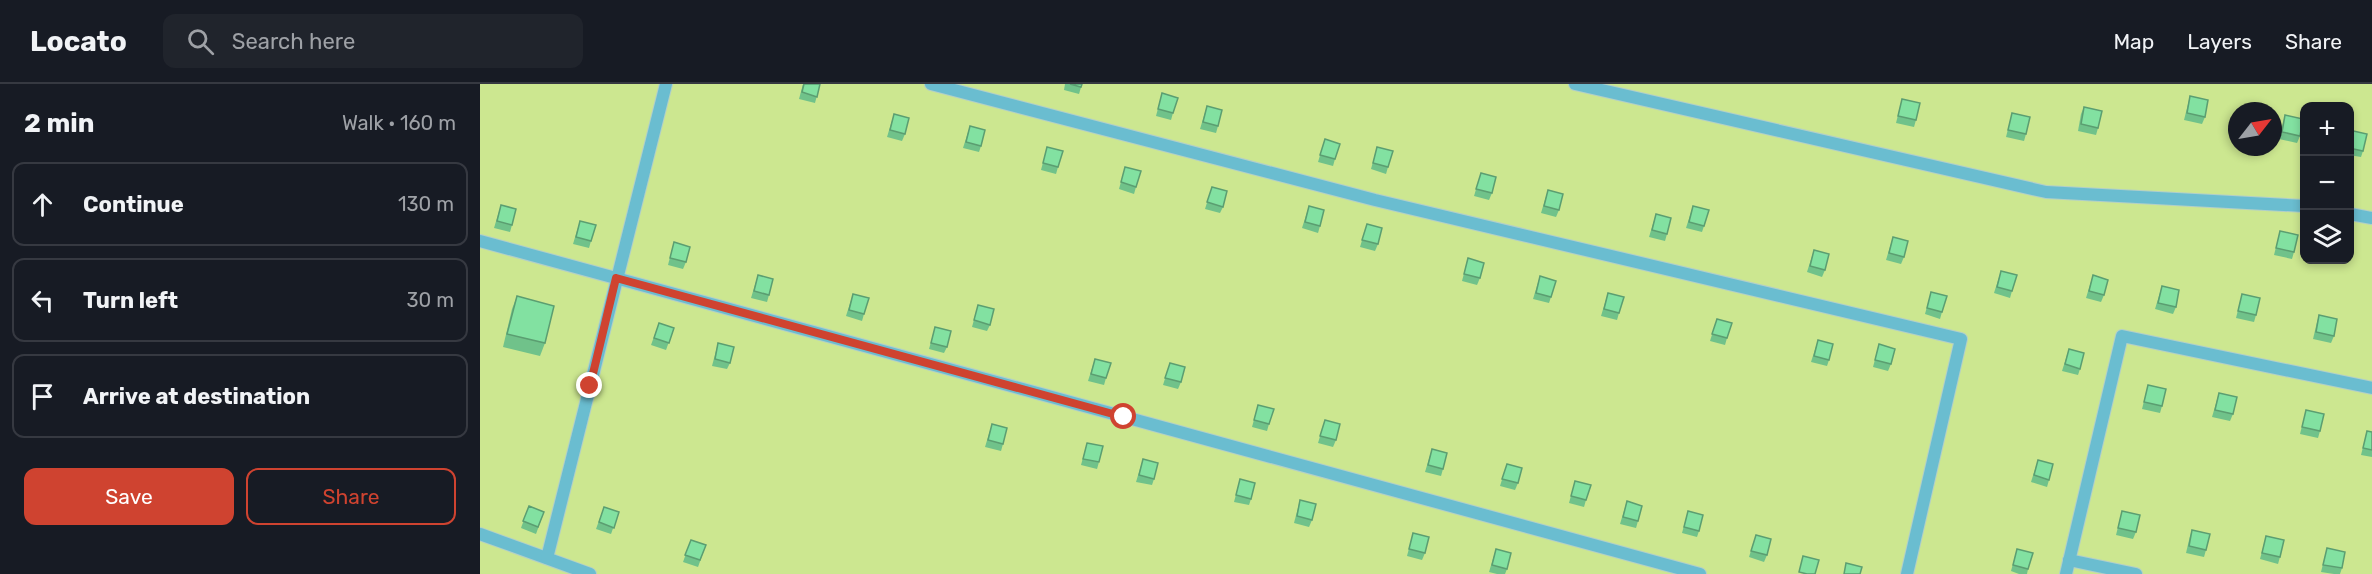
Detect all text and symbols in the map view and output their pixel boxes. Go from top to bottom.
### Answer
search box [163,14,583,68]
text: Locato [30,25,127,58]
icon: search [184,25,217,58]
text: Search here [232,28,355,55]
text: Map [2113,29,2154,54]
text: Layers [2187,29,2252,54]
text: Share [2285,29,2342,54]
north arrow [2228,102,2282,156]
map controls [2300,102,2354,264]
button: + [2300,102,2354,156]
text: 2 min [24,108,94,139]
text: Walk · 160 m [342,111,456,135]
button: − [2300,156,2354,210]
icon: ahead [26,188,59,221]
text: Continue [83,191,184,218]
text: 130 m [398,192,454,216]
button: layers [2300,210,2354,264]
icon: left [26,284,59,317]
text: Turn left [83,287,178,314]
text: 30 m [407,288,454,312]
route end [576,372,602,398]
icon: arrive [26,380,59,413]
text: Arrive at destination [83,383,310,410]
route start [1110,403,1136,429]
button: Save [24,468,234,525]
button: Share [246,468,456,525]

